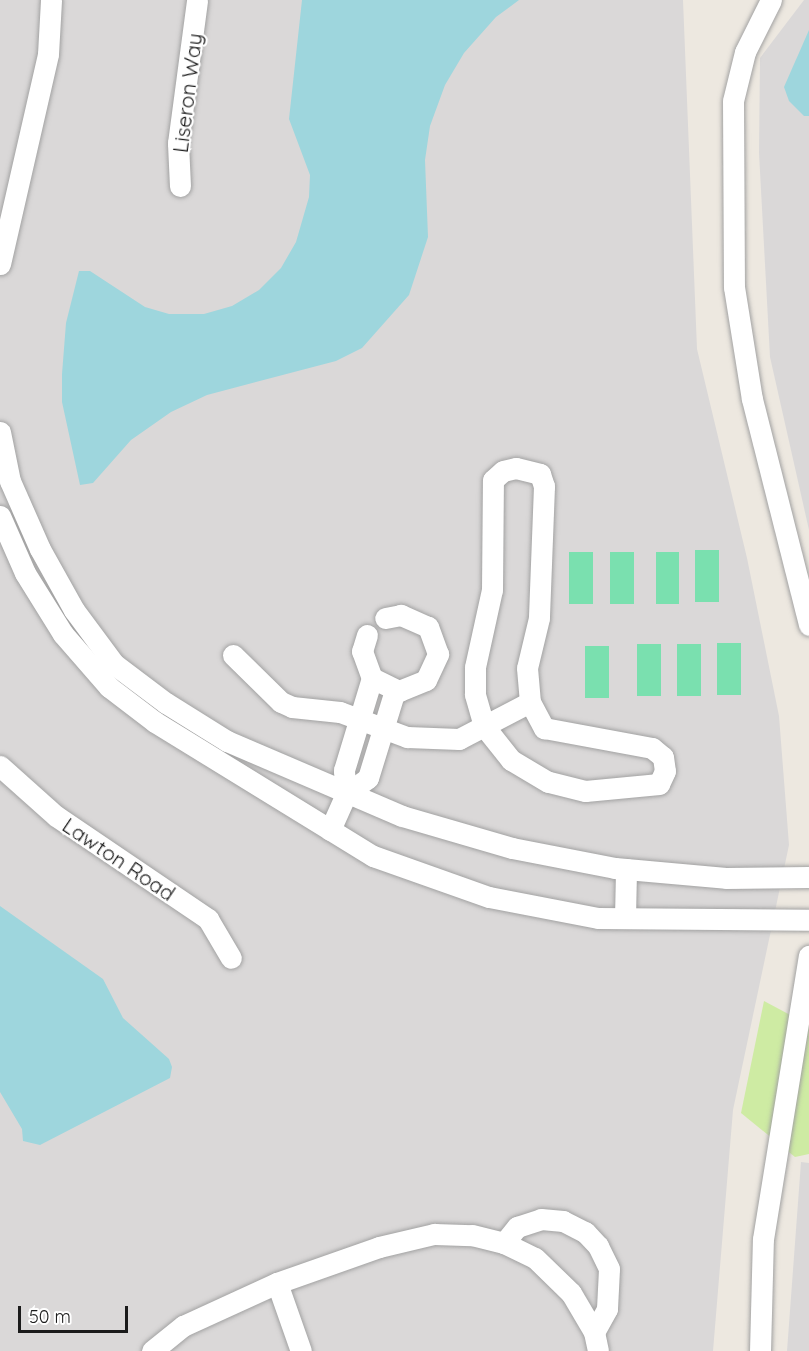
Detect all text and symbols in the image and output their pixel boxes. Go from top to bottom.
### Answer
street label: Liseron Way [167,32,207,154]
street label: Lawton Road [58,812,180,906]
scale bar [21,1294,130,1332]
text: 50 m [29,1305,71,1328]

